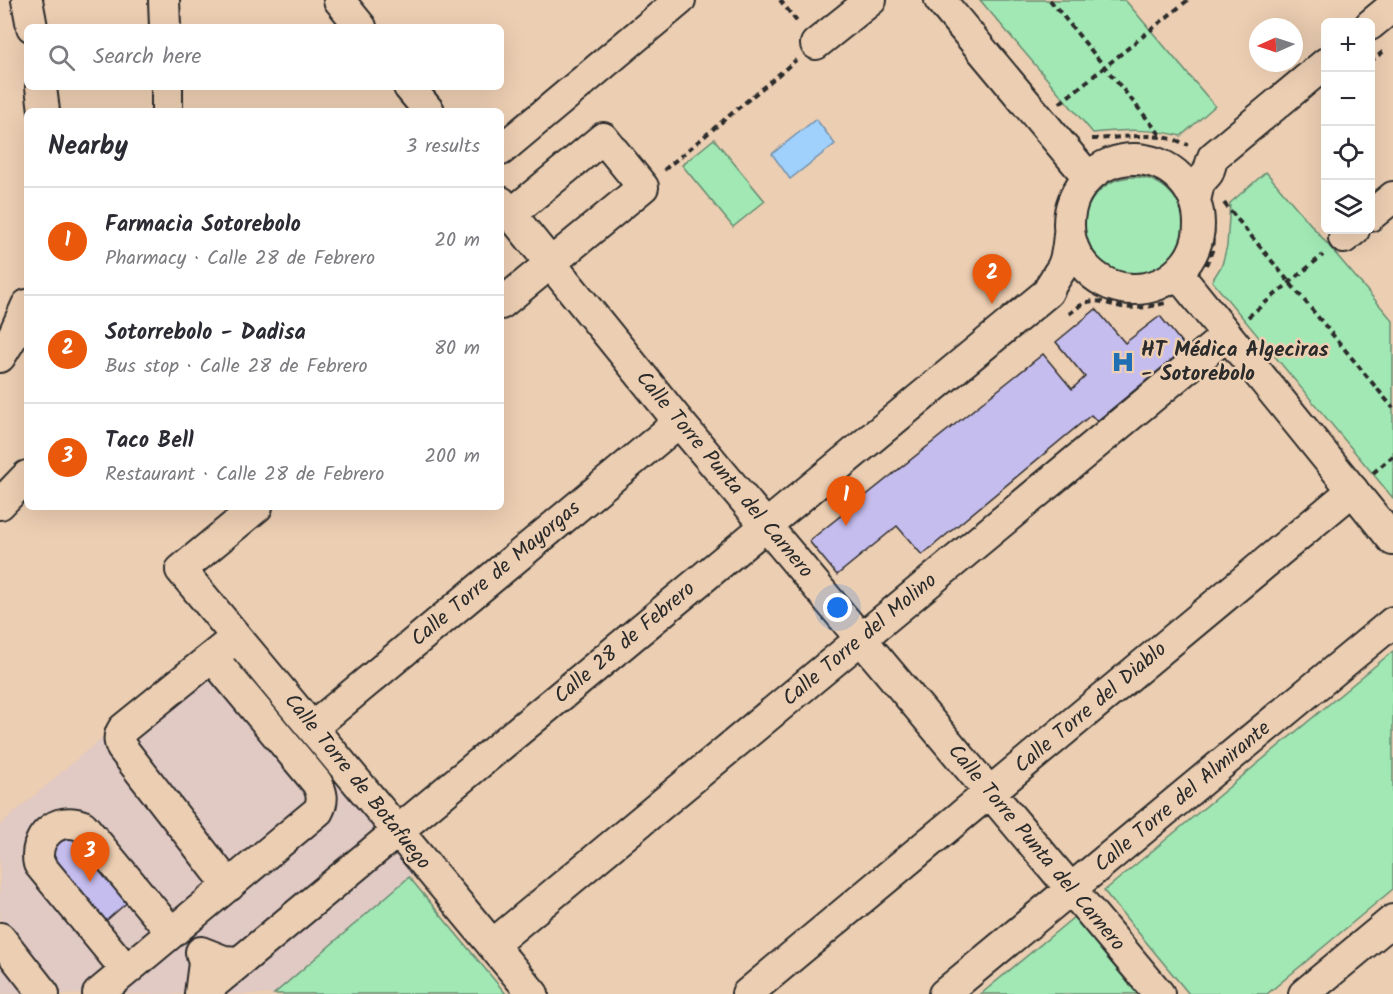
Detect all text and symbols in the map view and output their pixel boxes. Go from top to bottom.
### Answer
north arrow [1249,18,1303,72]
map controls [1321,18,1375,234]
button: + [1321,18,1375,72]
search box [24,24,504,90]
text: Search here [93,40,201,75]
icon: search [45,41,78,74]
button: − [1321,72,1375,126]
text: Nearby [48,126,128,168]
button: locate [1321,126,1375,180]
text: 3 results [406,131,480,163]
button: layers [1321,180,1375,234]
text: Farmacia Sotorebolo [105,208,301,243]
text: 1 [64,225,71,257]
text: 20 m [434,225,480,257]
text: Pharmacy · Calle 28 de Febrero [105,243,375,275]
pin: 2 [972,254,1012,304]
text: Sotorrebolo - Dadisa [105,316,306,351]
text: 2 [62,333,73,365]
text: 80 m [434,333,480,365]
place label: HT Médica Algeciras - Sotorebolo [1141,334,1329,391]
hospital icon: HT Médica Algeciras - Sotorebolo [1110,349,1136,375]
text: Bus stop · Calle 28 de Febrero [105,351,368,383]
street label: Calle Torre Punta del Carnero [627,364,821,586]
text: Taco Bell [105,424,194,459]
text: 3 [62,441,73,473]
text: 200 m [424,441,480,473]
text: Restaurant · Calle 28 de Febrero [105,459,384,491]
pin: 1 [826,476,866,526]
street label: Calle Torre de Mayorgas [404,493,588,655]
street label: Calle Torre del Molino [775,565,945,715]
street label: Calle 28 de Febrero [547,574,703,712]
your location [823,593,852,622]
street label: Calle Torre del Diablo [1007,634,1175,782]
street label: Calle Torre de Botafuego [275,686,439,878]
street label: Calle Torre del Almirante [1087,713,1279,881]
street label: Calle Torre Punta del Carnero [939,737,1133,959]
pin: 3 [70,832,110,882]

